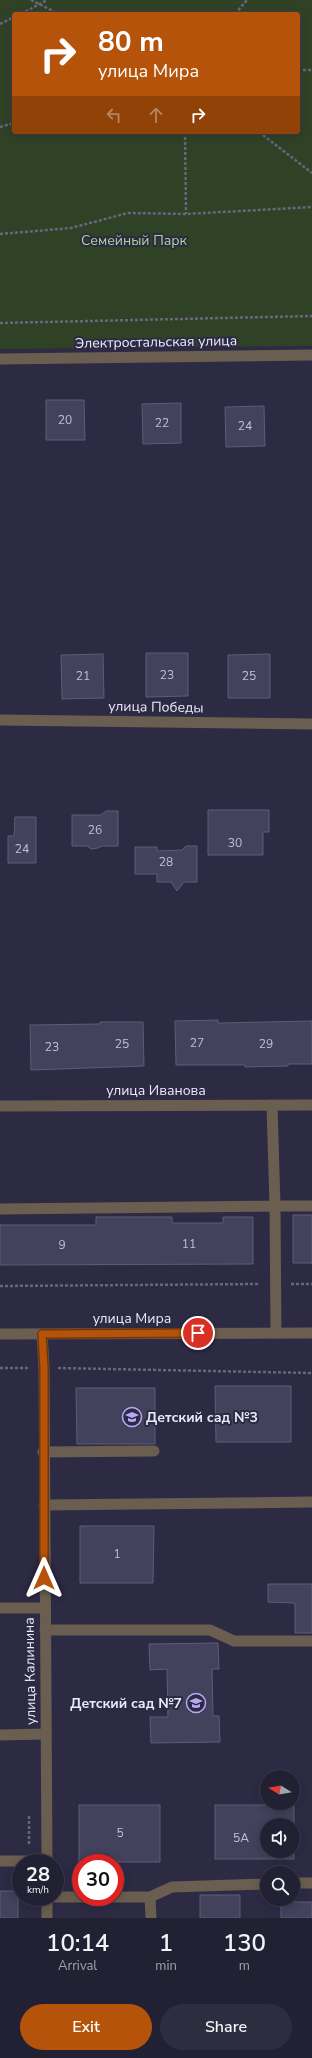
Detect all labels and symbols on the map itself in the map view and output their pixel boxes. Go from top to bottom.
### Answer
park label: Семейный Парк [81,231,188,250]
street label: Электростальская улица [75,331,237,353]
house number: 20 [58,412,72,428]
house number: 22 [155,415,169,431]
house number: 24 [238,418,252,434]
house number: 23 [160,667,174,683]
house number: 21 [76,668,90,684]
house number: 25 [242,668,256,684]
street label: улица Победы [108,697,204,717]
house number: 26 [88,822,102,838]
house number: 30 [228,835,242,851]
house number: 24 [15,841,29,857]
house number: 28 [159,854,173,870]
house number: 27 [190,1035,204,1051]
house number: 25 [115,1036,129,1052]
house number: 29 [259,1036,273,1052]
house number: 23 [45,1039,59,1055]
street label: улица Иванова [106,1081,206,1100]
house number: 11 [182,1236,196,1252]
house number: 9 [58,1237,66,1253]
street label: улица Мира [93,1309,171,1328]
pin [181,1316,215,1350]
school or university icon: Детский сад №3 [121,1406,143,1428]
place label: Детский сад №3 [146,1408,258,1427]
house number: 1 [113,1546,121,1562]
position arrow [23,1557,65,1599]
street label: улица Калинина [20,1617,40,1725]
school or university icon: Детский сад №7 [185,1692,207,1714]
place label: Детский сад №7 [70,1694,182,1713]
north arrow [260,1770,300,1810]
house number: 5 [116,1825,124,1841]
house number: 5А [233,1830,249,1846]
speed limit sign: 30 [72,1854,124,1906]

